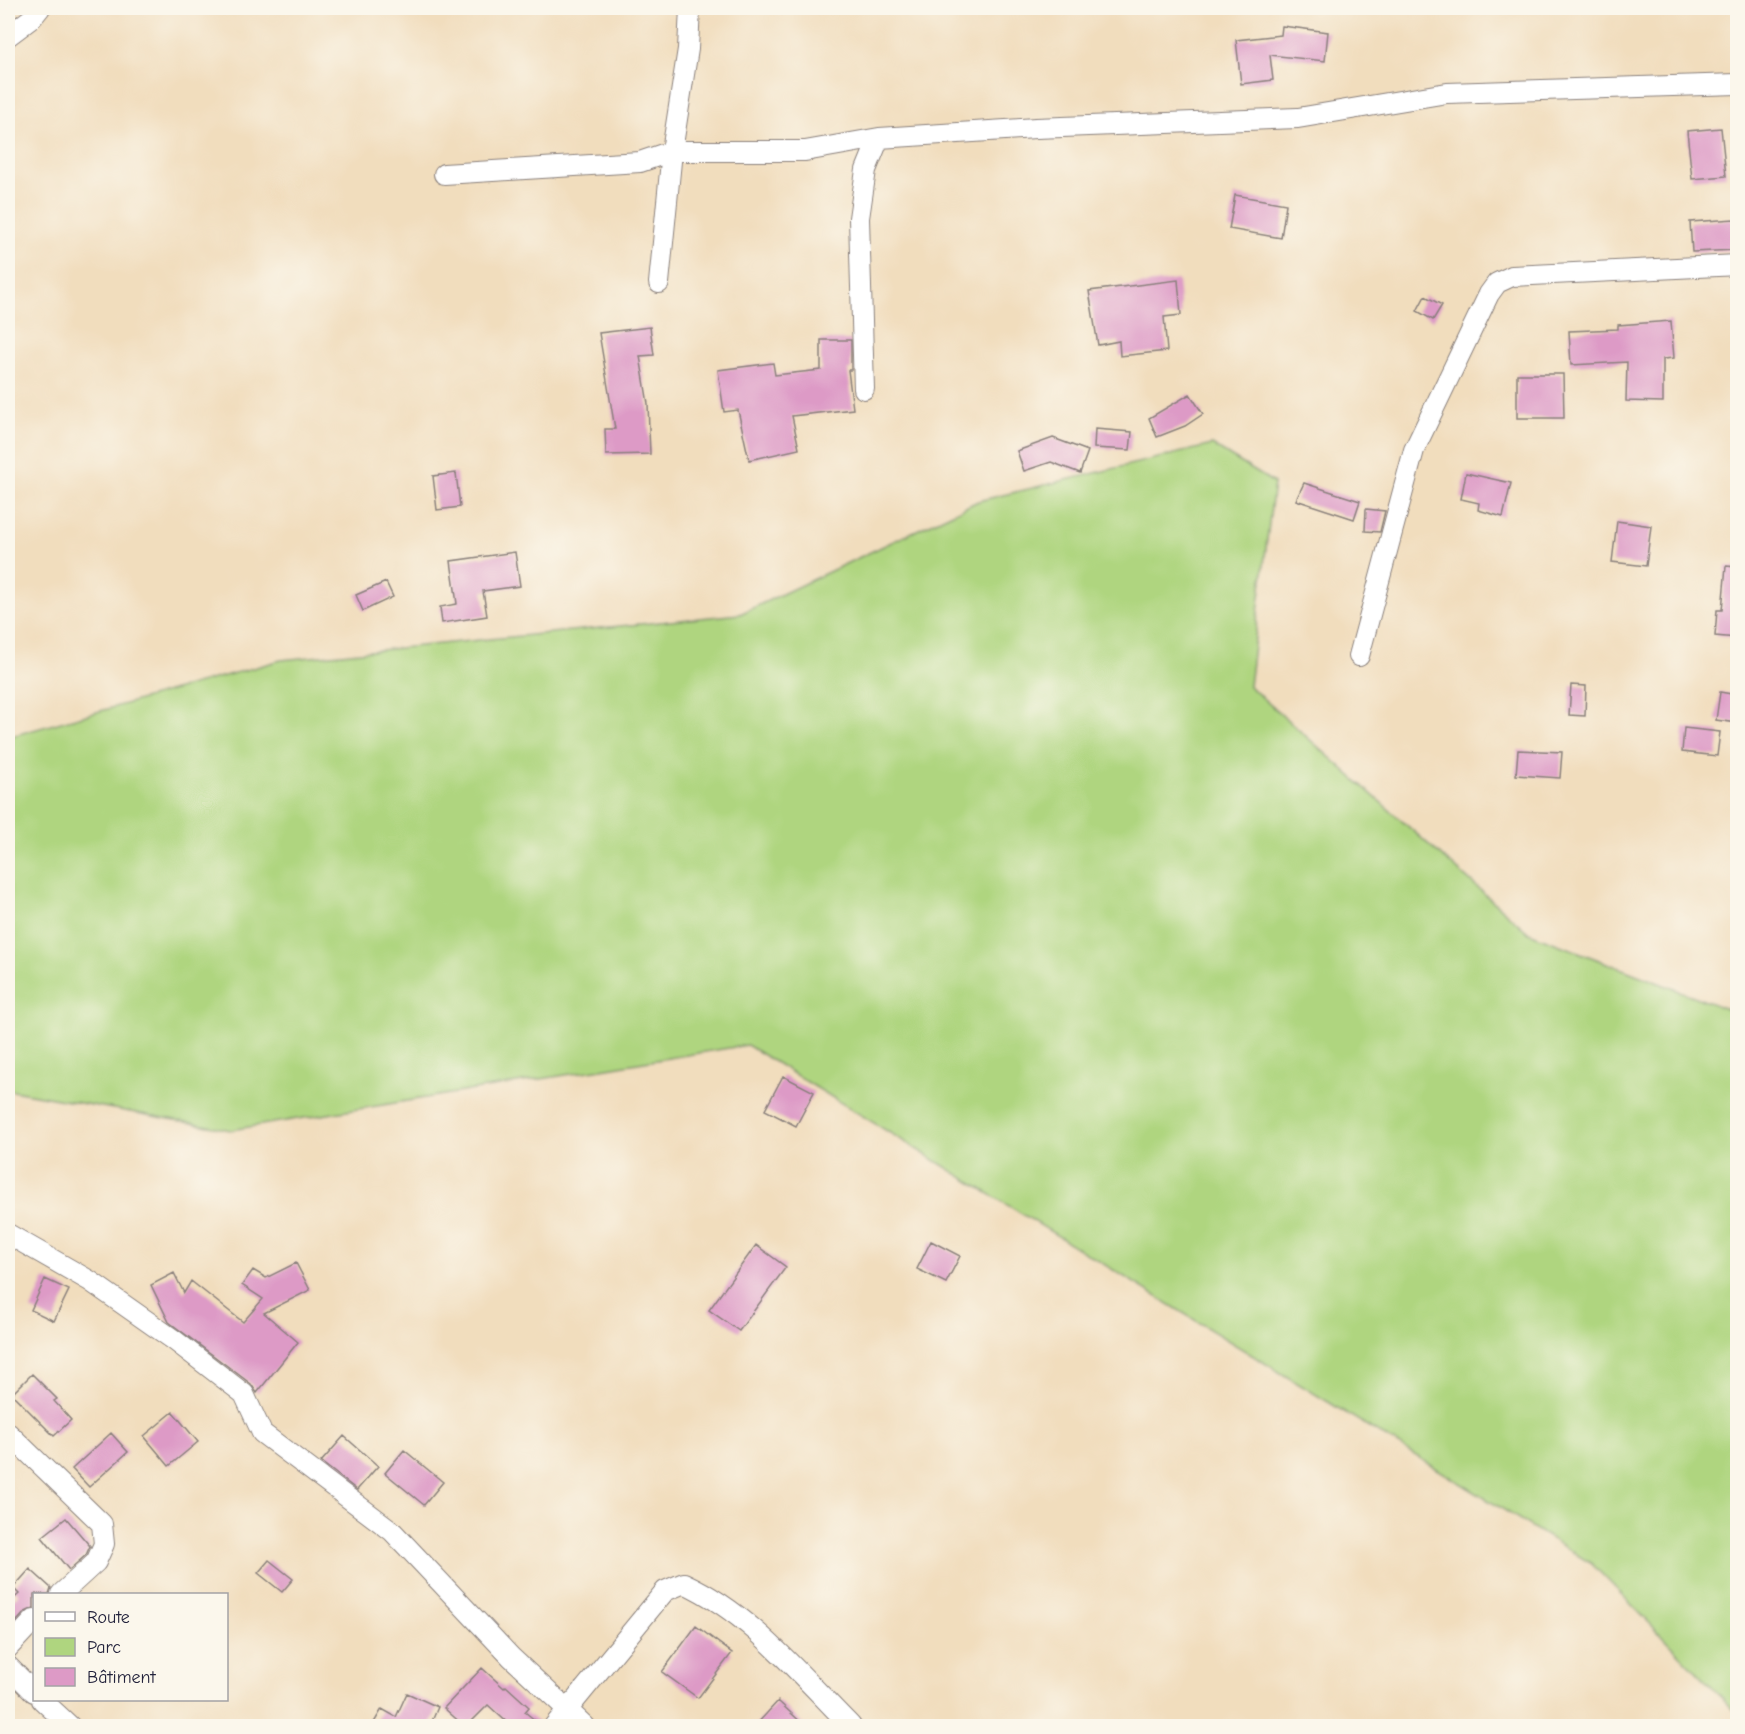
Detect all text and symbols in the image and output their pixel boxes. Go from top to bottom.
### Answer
legend [33,1593,228,1701]
text: Route [87,1607,130,1628]
text: Parc [87,1637,121,1658]
text: Bâtiment [87,1667,157,1688]

